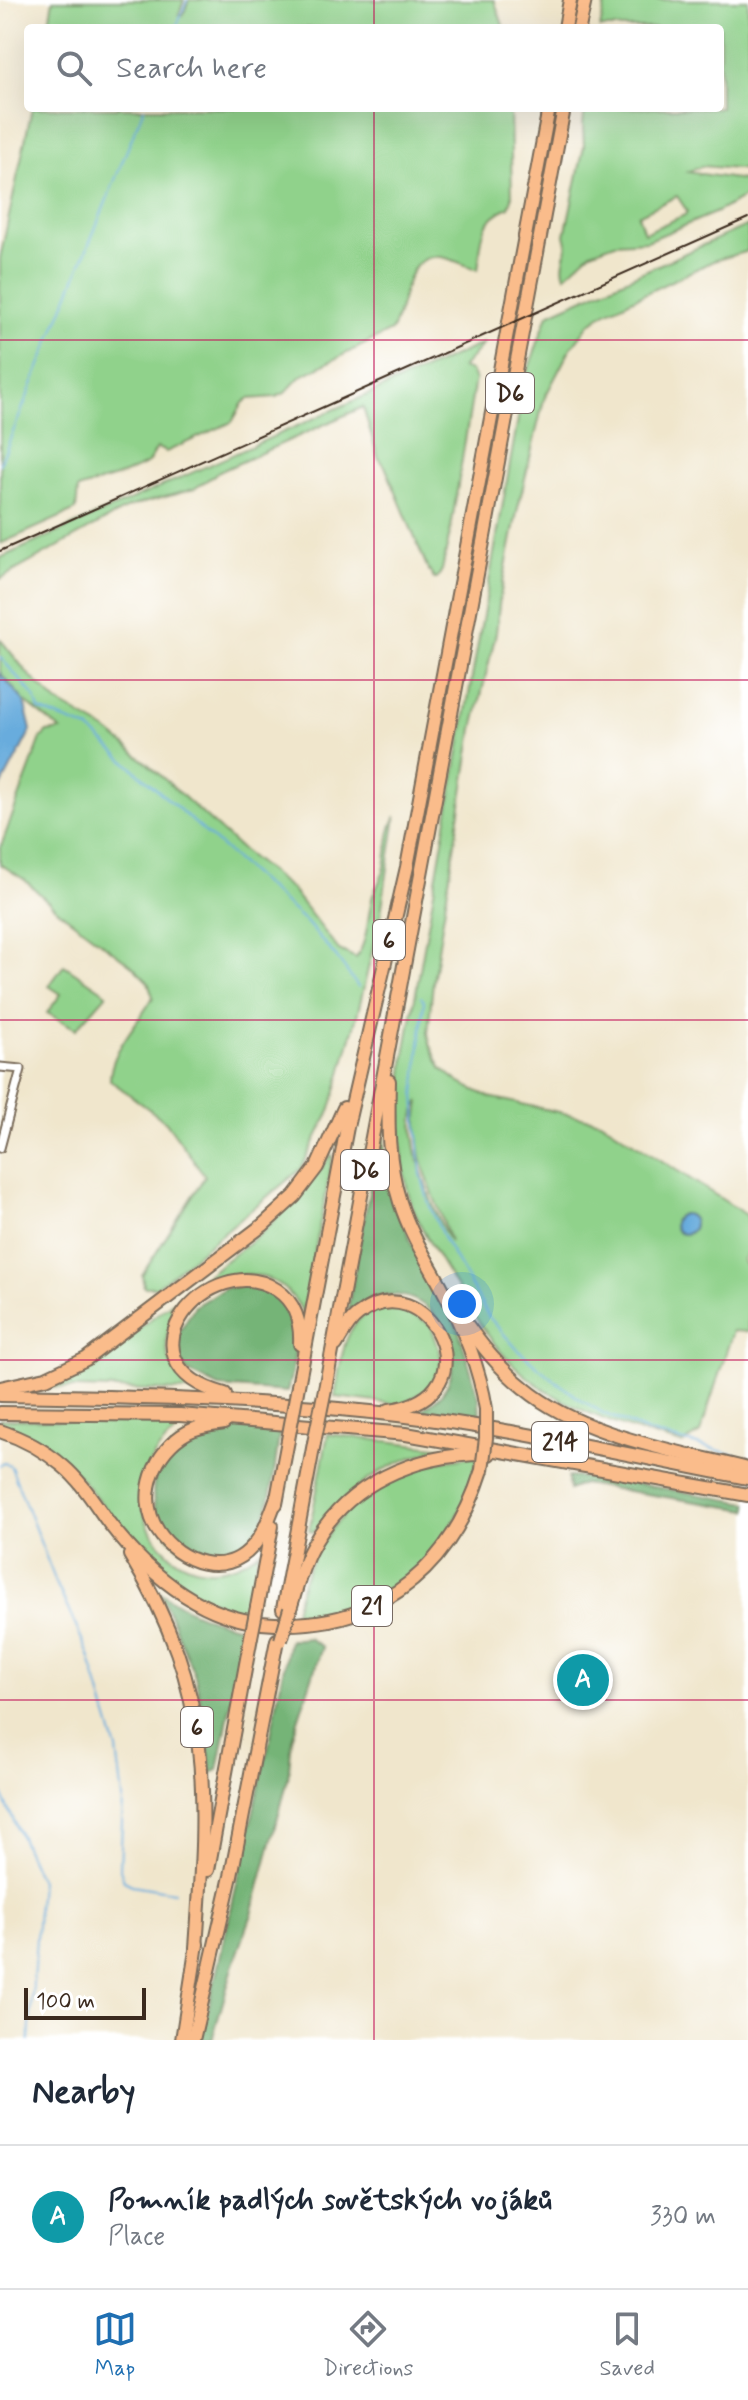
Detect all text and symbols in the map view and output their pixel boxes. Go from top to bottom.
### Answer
search box [24,24,724,112]
icon: search [52,46,96,90]
text: Search here [116,49,267,88]
road number: D6 [486,373,534,413]
road number: 6 [373,920,405,960]
road number: D6 [341,1150,389,1190]
your location [442,1284,482,1324]
road number: 214 [532,1422,588,1462]
road number: 21 [352,1586,392,1626]
pin: A [557,1650,609,1710]
road number: 6 [181,1707,213,1747]
scale bar [24,1984,146,2020]
text: 100 m [36,1988,95,2016]
text: Nearby [32,2070,136,2115]
text: Pomník padlých sovětských vojáků [108,2181,552,2220]
text: A [49,2200,67,2234]
text: 330 m [650,2200,716,2234]
text: Place [108,2220,165,2254]
tab: Map [93,2307,137,2383]
tab: Directions [323,2307,413,2383]
tab: Saved [599,2307,655,2383]

